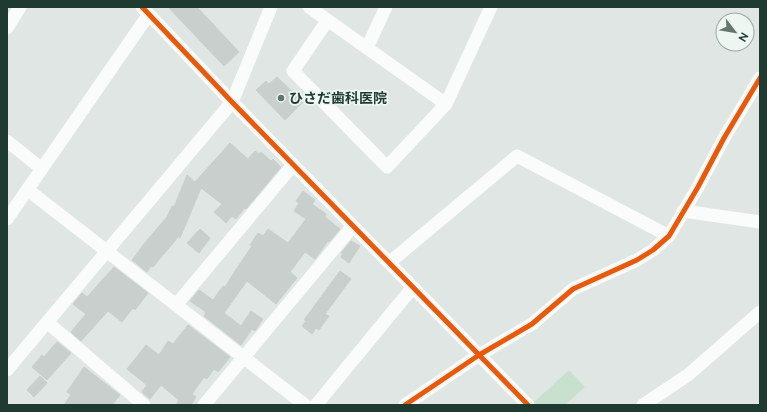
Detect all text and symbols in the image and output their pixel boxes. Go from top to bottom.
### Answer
north arrow [715,12,755,52]
text: N [735,30,751,44]
place label: ひさだ歯科医院 [289,90,387,106]
marker: ひさだ歯科医院 [276,93,286,103]

